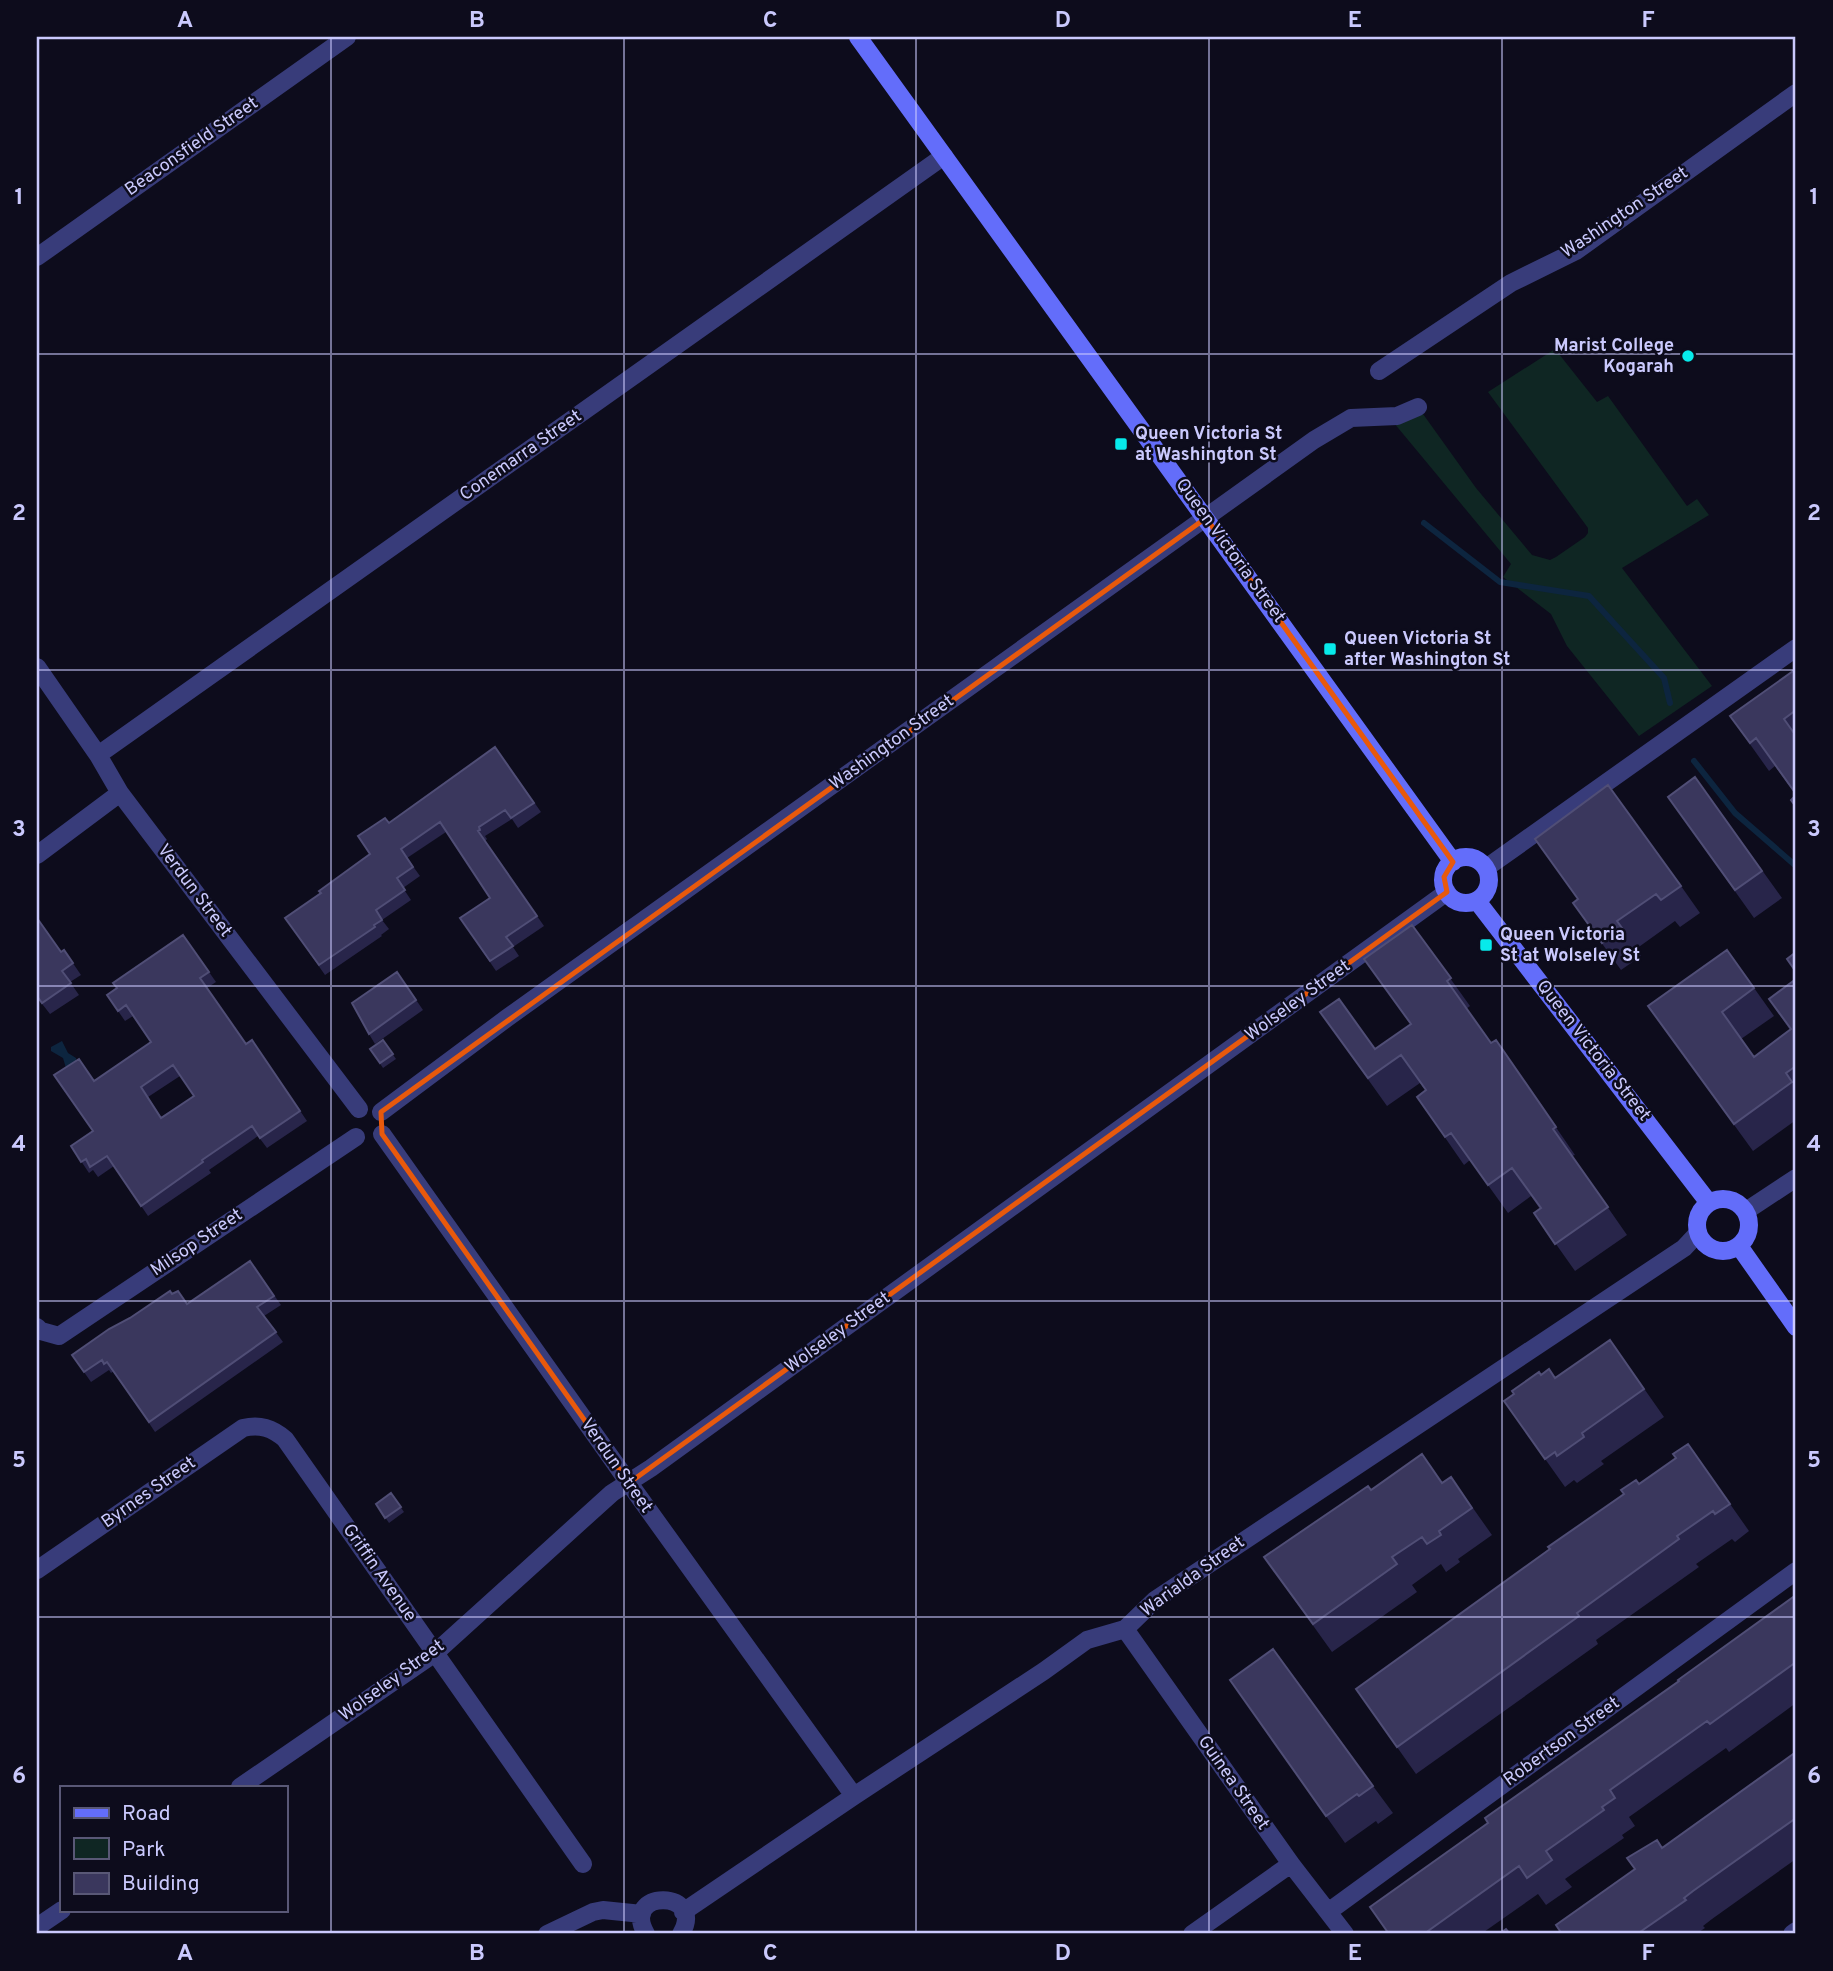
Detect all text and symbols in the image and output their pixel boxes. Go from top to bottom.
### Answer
text: A [177,7,193,36]
text: B [469,7,485,36]
text: C [763,7,777,36]
text: D [1055,7,1071,36]
text: E [1348,7,1362,36]
text: F [1641,7,1655,36]
street label: Beaconsfield Street [121,92,263,202]
street label: Washington Street [1557,162,1693,264]
text: 1 [14,184,24,213]
text: 1 [1809,184,1819,213]
place label: Marist College Kogarah [1554,335,1674,379]
marker: Marist College Kogarah [1680,348,1696,364]
street label: Conemarra Street [456,405,586,507]
place label: Queen Victoria St at Washington St [1135,423,1282,467]
marker: Queen Victoria St at Washington St [1113,436,1129,452]
street label: Queen Victoria Street [1170,474,1290,628]
text: 2 [12,500,26,529]
text: 2 [1807,500,1821,529]
place label: Queen Victoria St after Washington St [1344,628,1510,672]
marker: Queen Victoria St after Washington St [1322,641,1338,657]
street label: Washington Street [825,690,959,796]
text: 3 [12,816,26,845]
text: 3 [1807,816,1821,845]
street label: Verdun Street [151,840,237,942]
place label: Queen Victoria St at Wolseley St [1500,924,1640,968]
marker: Queen Victoria St at Wolseley St [1478,937,1494,953]
street label: Wolseley Street [1241,955,1355,1047]
street label: Queen Victoria Street [1531,976,1655,1126]
text: 4 [12,1131,26,1160]
text: 4 [1807,1131,1821,1160]
street label: Milsop Street [147,1204,247,1282]
street label: Wolseley Street [781,1287,895,1379]
street label: Verdun Street [575,1414,657,1518]
text: 5 [12,1447,26,1476]
text: 5 [1807,1447,1821,1476]
street label: Byrnes Street [97,1452,201,1534]
street label: Griffin Avenue [337,1520,421,1626]
street label: Warialda Street [1136,1531,1250,1623]
street label: Wolseley Street [335,1635,449,1727]
street label: Robertson Street [1499,1692,1625,1792]
street label: Guinea Street [1192,1731,1274,1835]
text: 6 [12,1763,26,1792]
text: 6 [1807,1763,1821,1792]
legend [60,1786,287,1912]
text: Road [122,1801,171,1828]
text: Park [122,1837,165,1864]
text: Building [122,1871,200,1898]
text: A [177,1940,193,1969]
text: B [469,1940,485,1969]
text: C [763,1940,777,1969]
text: D [1055,1940,1071,1969]
text: E [1348,1940,1362,1969]
text: F [1641,1940,1655,1969]

